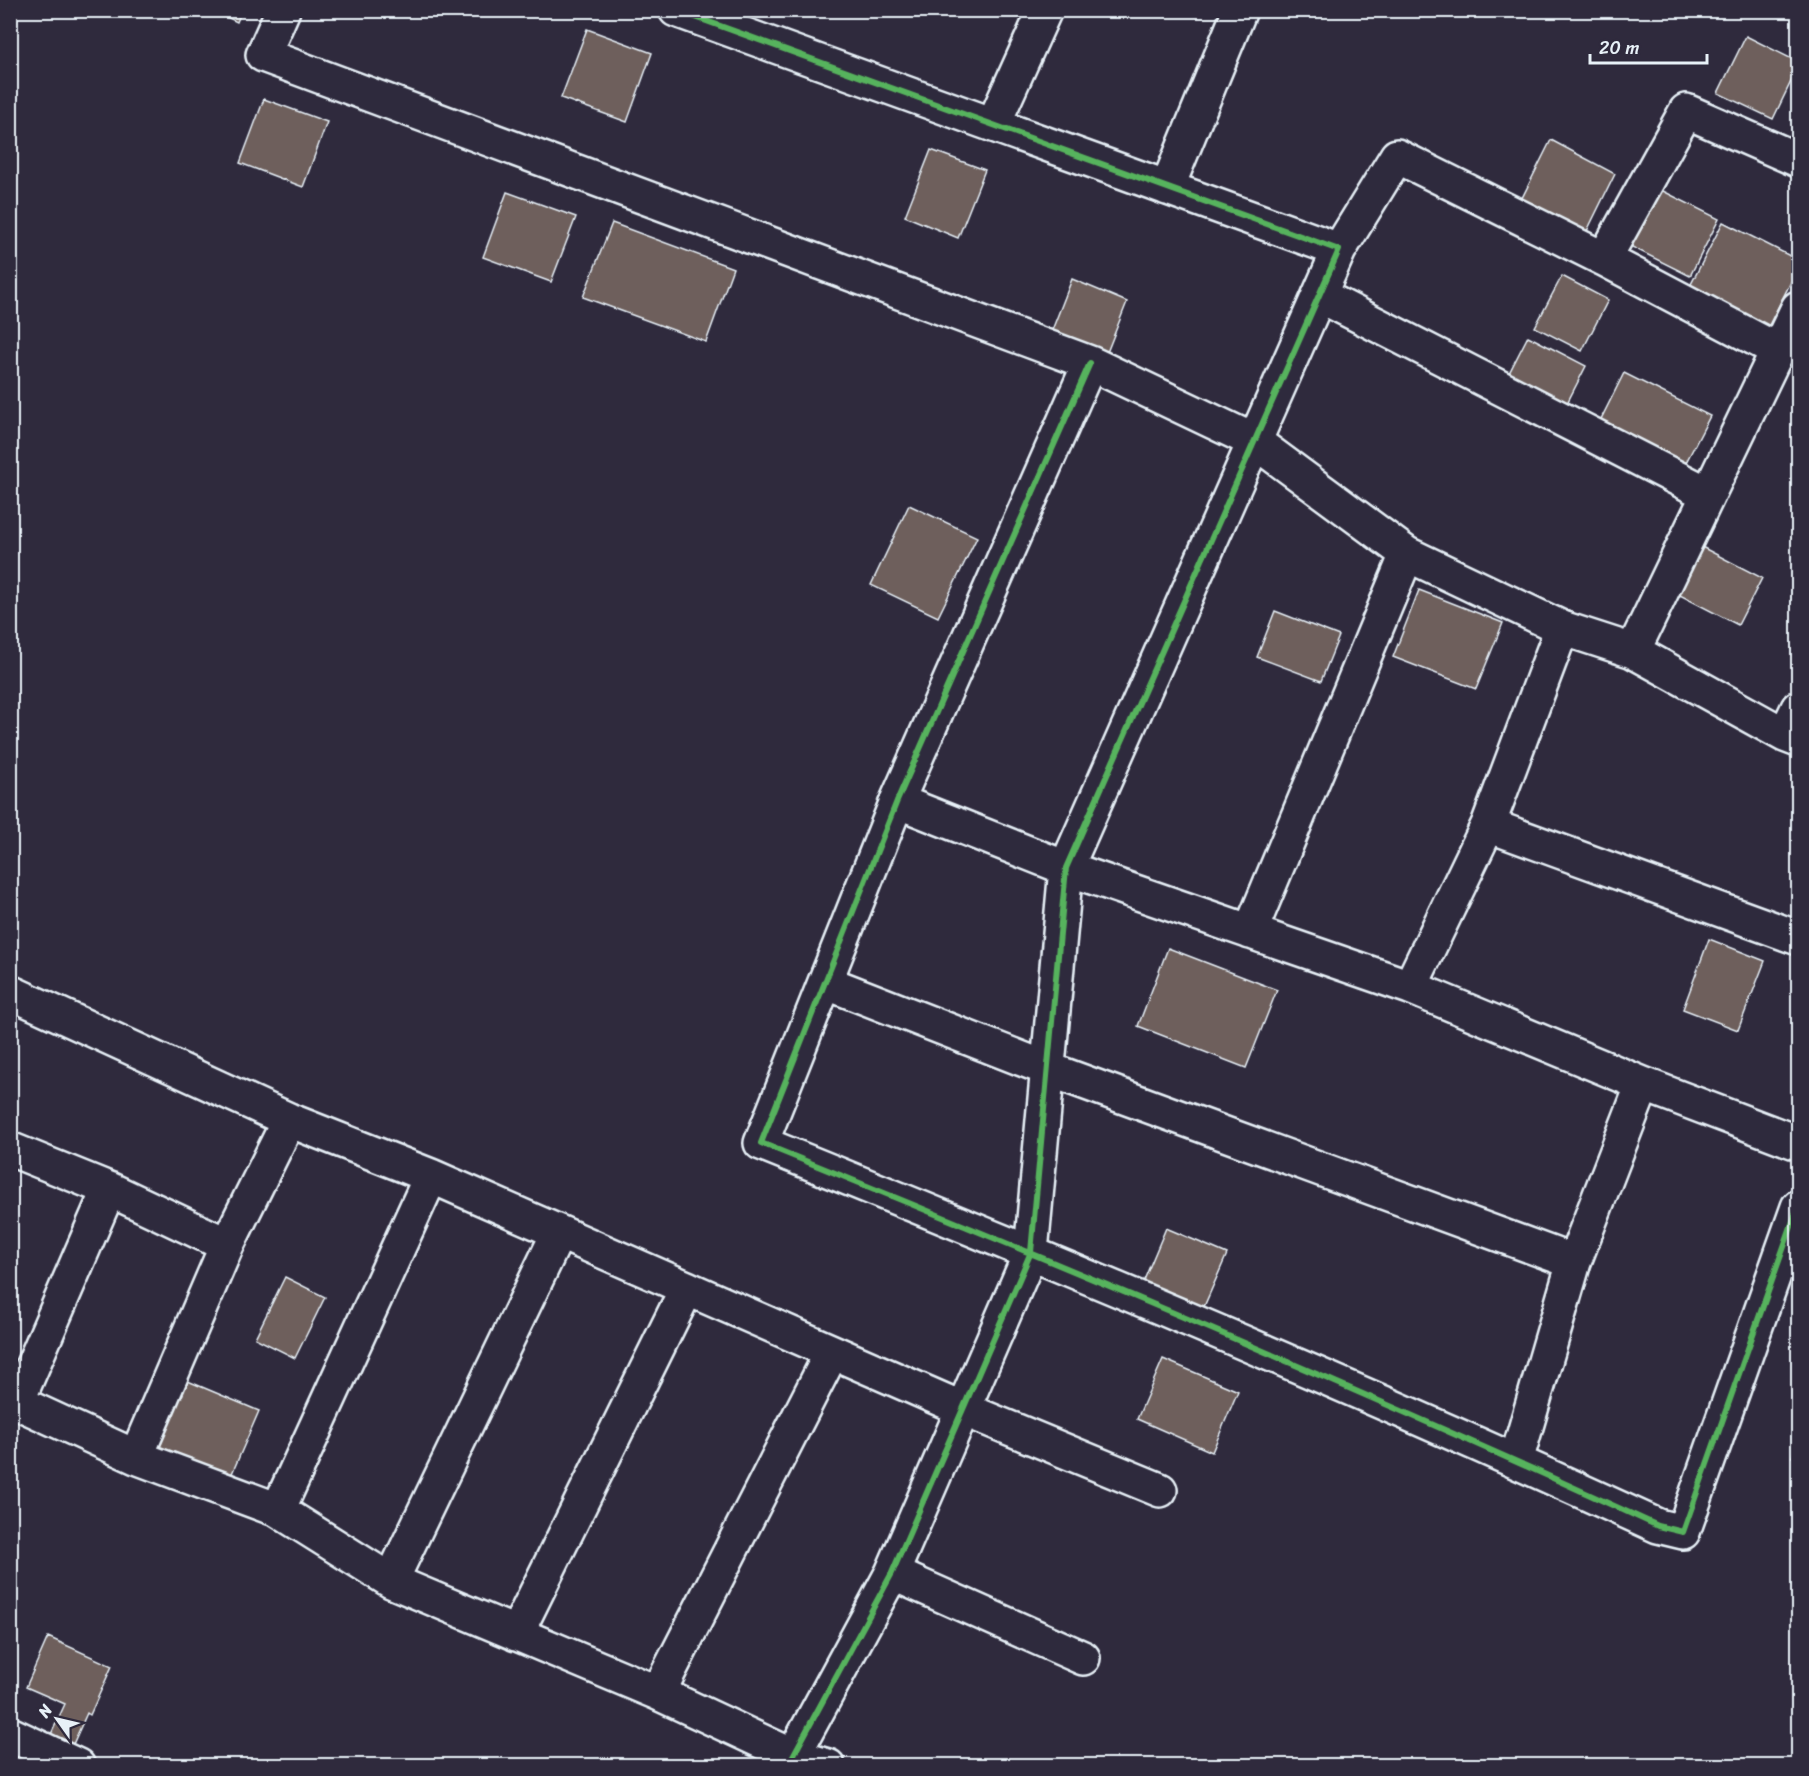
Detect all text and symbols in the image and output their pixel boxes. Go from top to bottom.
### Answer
scale bar [1590,27,1707,65]
text: 20 m [1599,32,1639,64]
north arrow [27,1689,87,1749]
text: N [29,1697,61,1724]

